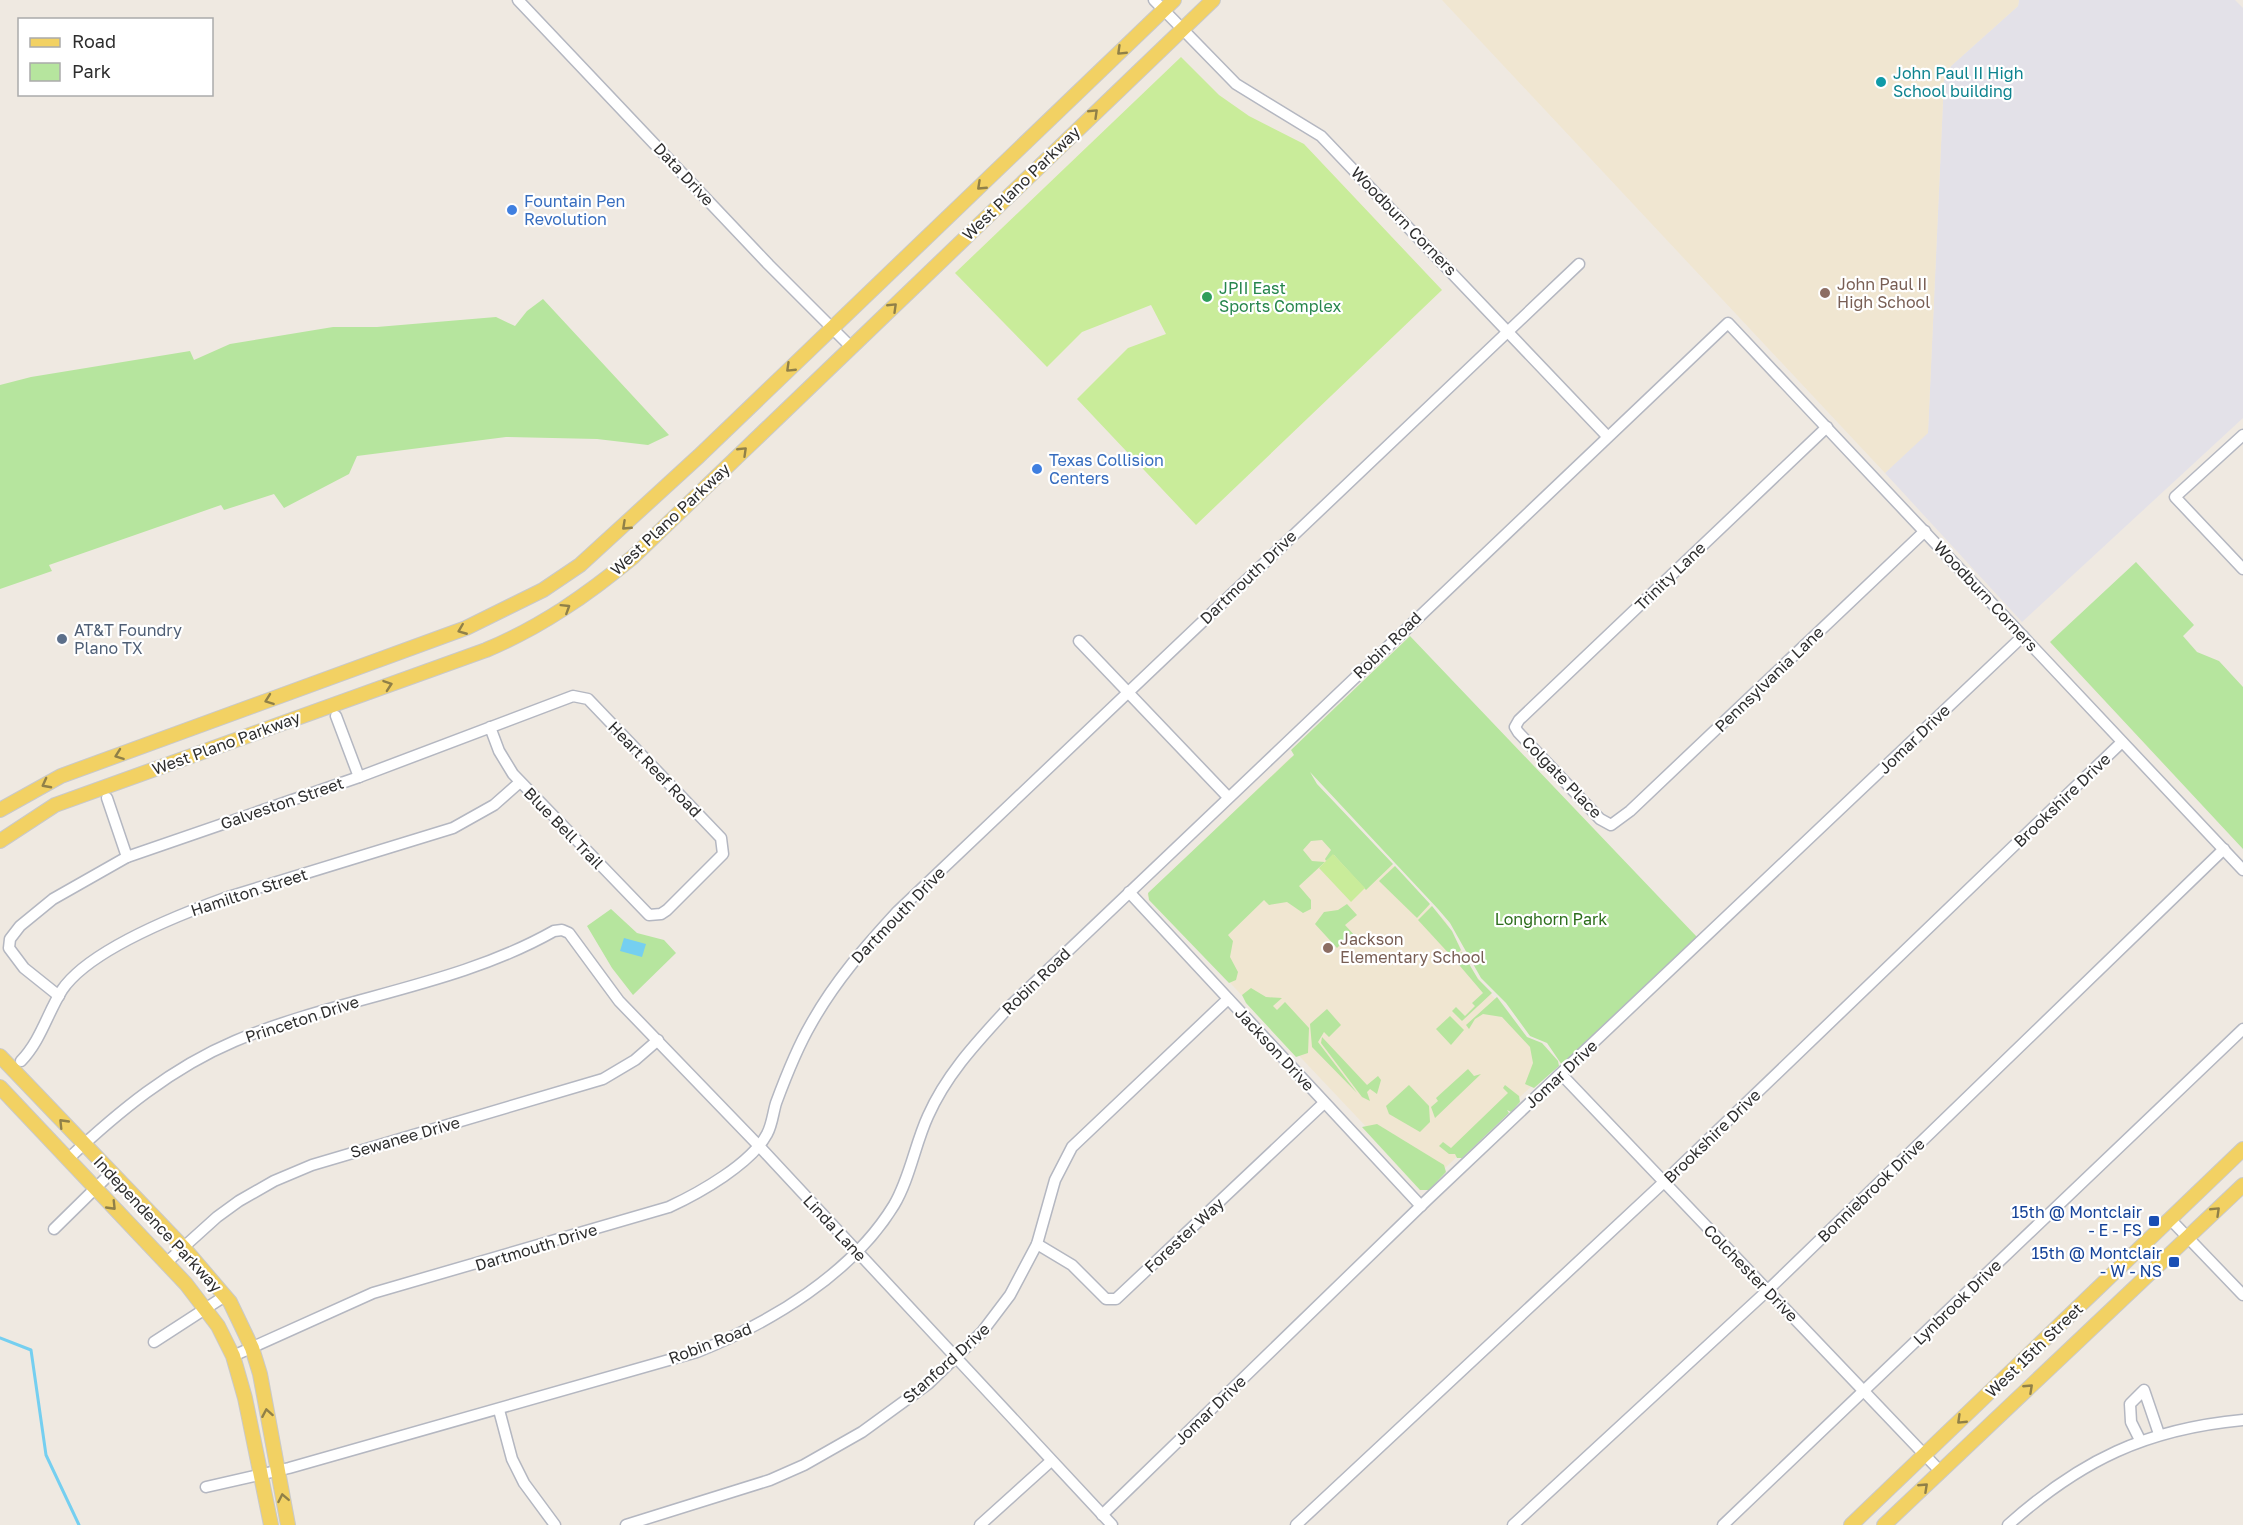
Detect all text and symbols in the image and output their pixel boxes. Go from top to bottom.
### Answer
legend [18,18,213,96]
text: Road [72,30,116,52]
one-way arrow [1118,43,1129,54]
text: Park [72,60,111,82]
place label: John Paul II High School building [1893,63,2024,101]
marker: John Paul II High School building [1874,75,1888,89]
one-way arrow [1087,109,1098,120]
street label: West Plano Parkway [958,122,1084,244]
street label: Data Drive [650,138,718,210]
street label: Woodburn Corners [1347,162,1461,280]
one-way arrow [977,178,988,189]
place label: Fountain Pen Revolution [524,191,625,229]
marker: Fountain Pen Revolution [505,203,519,217]
place label: John Paul II High School [1837,274,1930,312]
place label: JPII East Sports Complex [1219,278,1342,316]
marker: John Paul II High School [1818,286,1832,300]
marker: JPII East Sports Complex [1200,290,1214,304]
one-way arrow [887,303,897,314]
one-way arrow [787,361,797,372]
one-way arrow [736,447,747,458]
place label: Texas Collision Centers [1049,450,1164,488]
street label: West Plano Parkway [606,458,734,580]
marker: Texas Collision Centers [1030,462,1044,476]
one-way arrow [622,519,632,530]
street label: Dartmouth Drive [1196,526,1300,628]
street label: Trinity Lane [1631,537,1709,615]
street label: Woodburn Corners [1930,537,2042,655]
one-way arrow [559,604,570,615]
street label: Robin Road [1349,607,1425,683]
place label: AT&T Foundry Plano TX [74,620,182,658]
one-way arrow [457,622,468,635]
street label: Pennsylvania Lane [1710,622,1828,736]
marker: AT&T Foundry Plano TX [55,632,69,646]
one-way arrow [382,680,393,693]
one-way arrow [265,692,275,705]
street label: Jomar Drive [1874,700,1954,778]
street label: West Plano Parkway [149,707,303,779]
street label: Heart Reef Road [604,717,706,821]
street label: Colgate Place [1518,732,1606,822]
one-way arrow [114,748,125,761]
street label: Brookshire Drive [2009,749,2115,851]
street label: Galveston Street [218,773,346,833]
one-way arrow [42,777,53,788]
street label: Blue Bell Trail [520,783,608,873]
street label: Dartmouth Drive [847,863,949,967]
street label: Hamilton Street [188,864,310,920]
park label: Longhorn Park [1495,909,1607,929]
place label: Jackson Elementary School [1340,929,1485,967]
marker: Jackson Elementary School [1321,941,1335,955]
street label: Robin Road [998,943,1074,1019]
street label: Princeton Drive [243,991,361,1047]
street label: Jackson Drive [1231,1003,1319,1095]
street label: Jomar Drive [1521,1035,1601,1113]
street label: Brookshire Drive [1659,1085,1765,1187]
street label: Sewanee Drive [348,1112,462,1162]
one-way arrow [60,1120,71,1131]
street label: Bonniebrook Drive [1813,1134,1929,1246]
street label: Independence Parkway [90,1152,226,1296]
street label: Linda Lane [799,1191,871,1265]
street label: Forester Way [1140,1193,1228,1277]
one-way arrow [105,1200,116,1210]
place label: 15th @ Montclair - E - FS [2012,1202,2142,1240]
one-way arrow [2209,1207,2220,1218]
marker: 15th @ Montclair - E - FS [2147,1214,2161,1228]
street label: Dartmouth Drive [473,1219,599,1275]
street label: Colchester Drive [1700,1220,1802,1326]
place label: 15th @ Montclair - W - NS [2032,1243,2162,1281]
street label: Lynbrook Drive [1909,1255,2005,1349]
marker: 15th @ Montclair - W - NS [2167,1255,2181,1269]
street label: West 15th Street [1981,1299,2087,1401]
street label: Robin Road [666,1318,754,1368]
street label: Stanford Drive [898,1319,994,1407]
street label: Jomar Drive [1170,1371,1250,1449]
one-way arrow [2022,1384,2033,1395]
one-way arrow [262,1409,274,1418]
one-way arrow [1958,1412,1969,1423]
one-way arrow [1916,1484,1927,1495]
one-way arrow [277,1493,290,1503]

